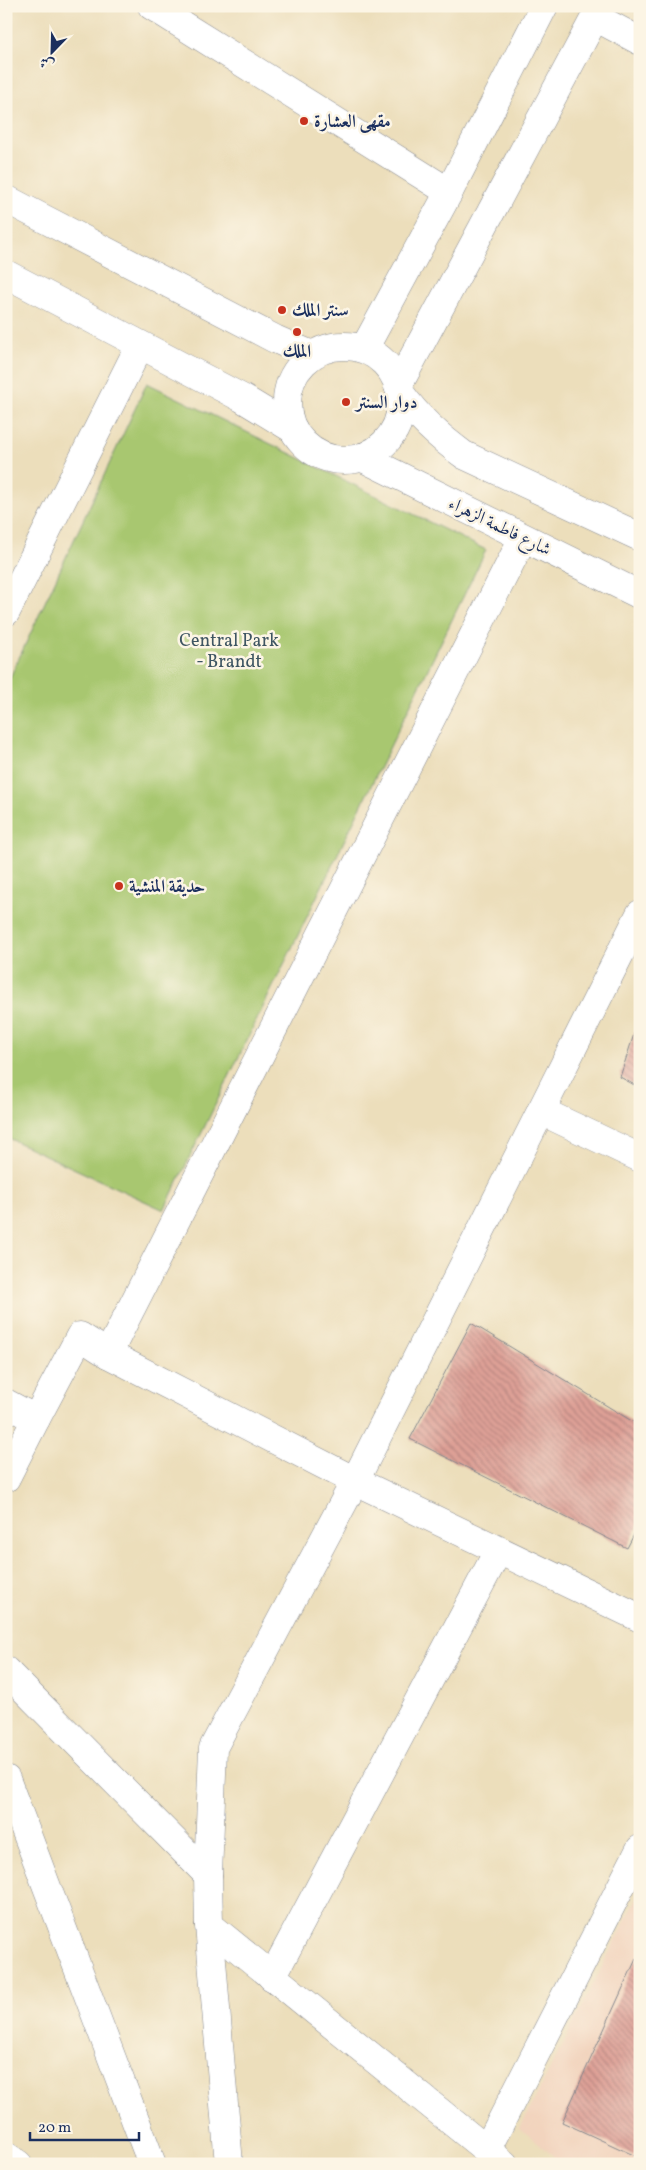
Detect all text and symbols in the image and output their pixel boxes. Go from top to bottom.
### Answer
north arrow [28,28,78,78]
text: ش [37,51,58,74]
place label: مقهى العشارة [314,110,391,135]
marker: مقهى العشارة [298,115,310,127]
place label: سنتر الملك [292,299,349,324]
marker: سنتر الملك [276,304,288,316]
marker: الملك [291,326,303,338]
place label: الملك [283,340,311,365]
place label: دوار السنتر [354,391,418,416]
marker: دوار السنتر [340,396,352,408]
street label: شارع فاطمة الزهراء [443,492,555,564]
park label: Central Park - Brandt [179,629,279,675]
place label: حديقة المنشية [129,875,205,900]
marker: حديقة المنشية [113,880,125,892]
scale bar [30,2110,139,2142]
text: 20 m [38,2118,71,2139]

